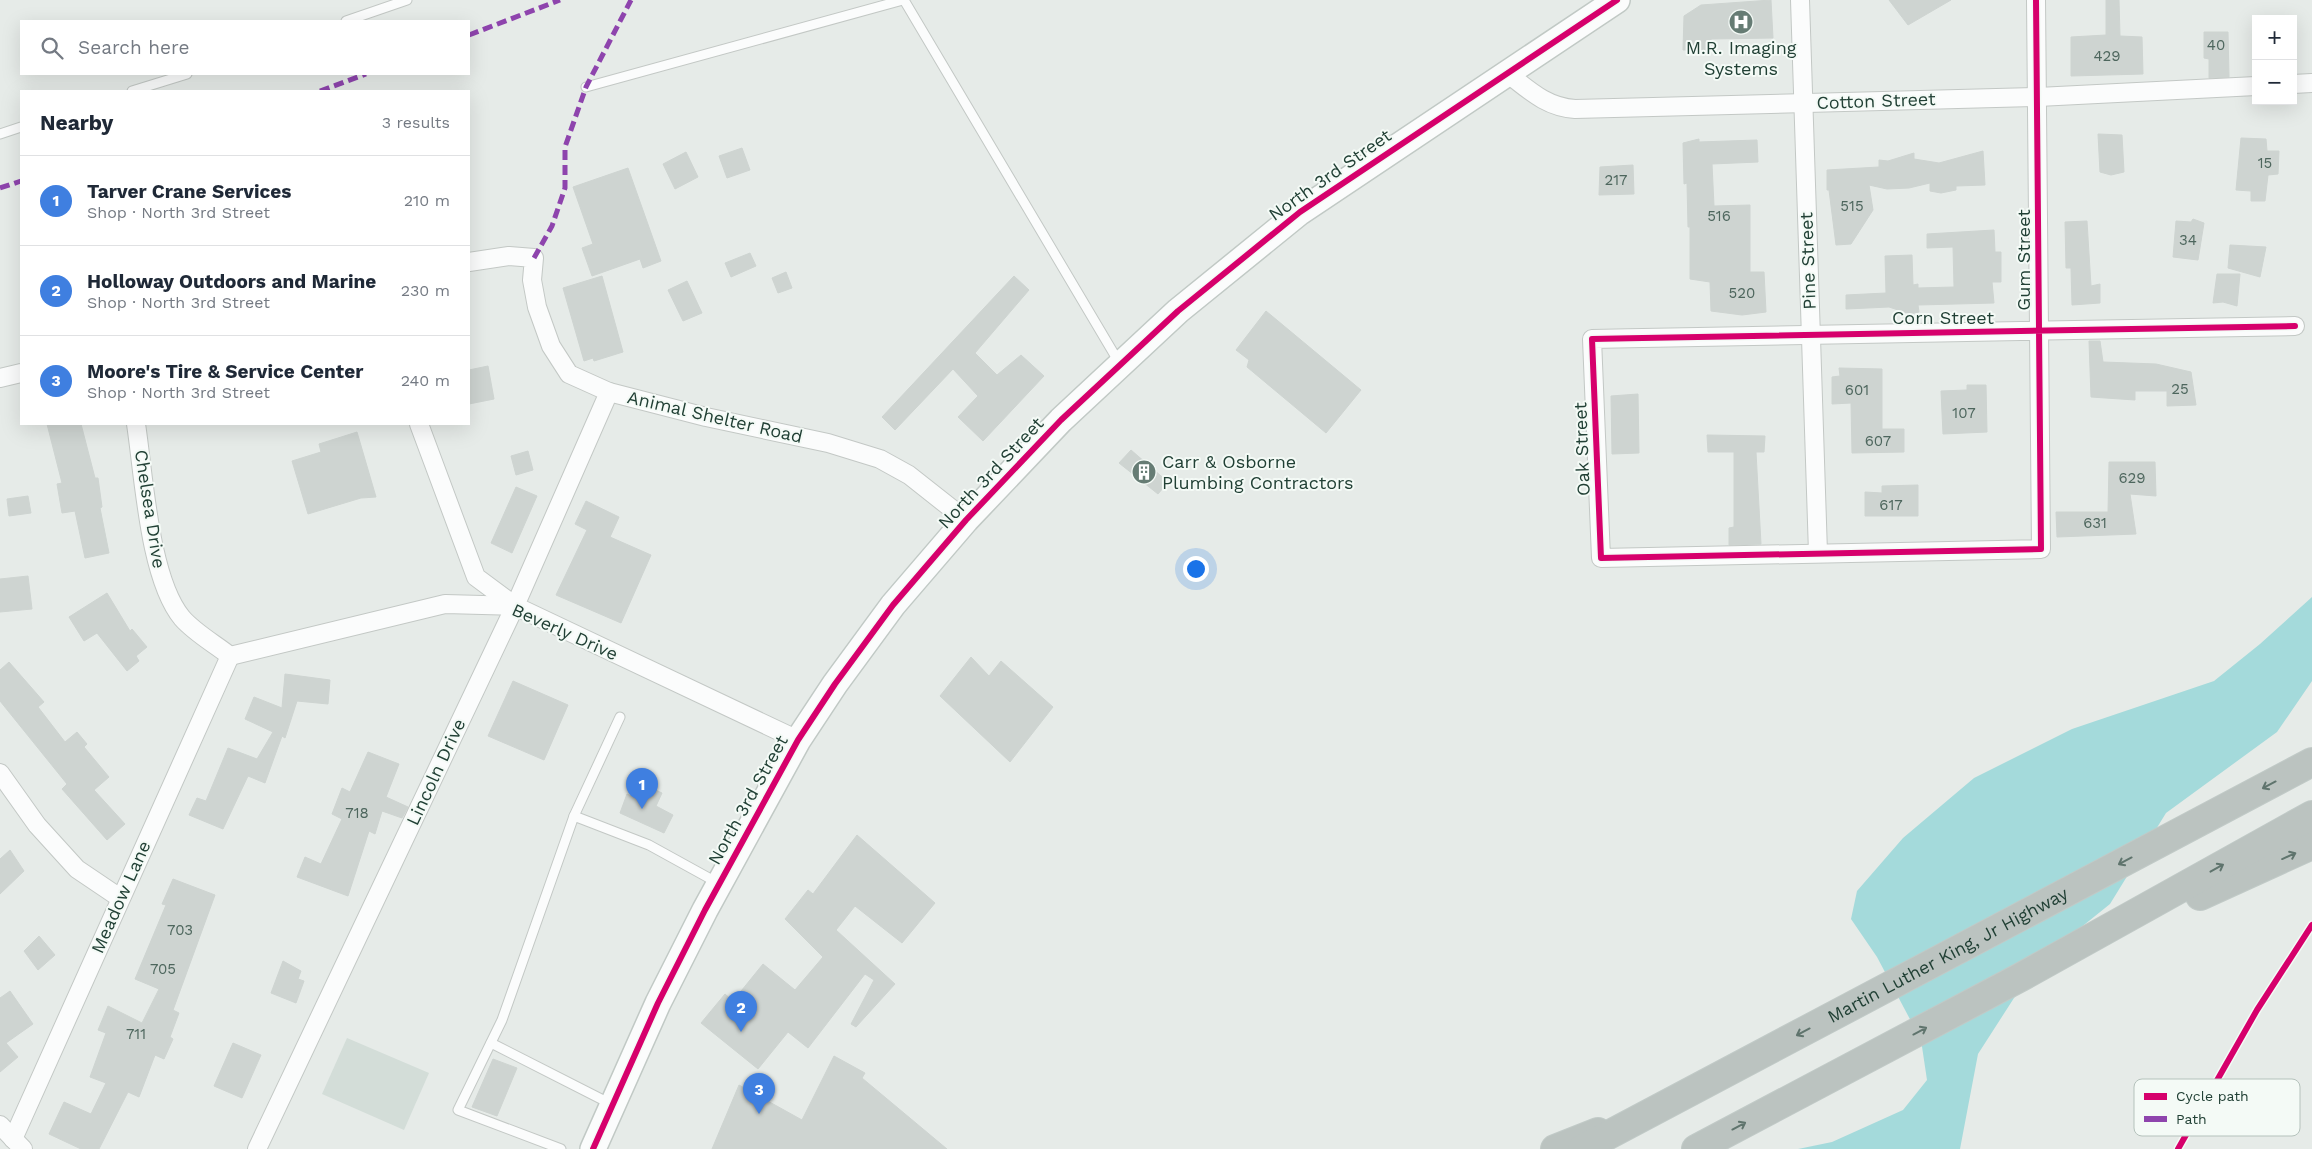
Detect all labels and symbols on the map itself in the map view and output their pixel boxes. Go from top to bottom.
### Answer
hospital icon: M.R. Imaging Systems [1728,9,1754,35]
house number: 40 [2207,36,2225,54]
place label: M.R. Imaging Systems [1686,37,1797,79]
house number: 429 [2093,47,2121,65]
street label: Cotton Street [1816,88,1936,113]
street label: North 3rd Street [1264,124,1395,225]
house number: 15 [2258,154,2272,172]
house number: 217 [1604,171,1628,189]
house number: 515 [1840,197,1864,215]
house number: 516 [1707,207,1731,225]
street label: Gum Street [2013,209,2034,311]
street label: Pine Street [1795,211,1820,310]
house number: 34 [2179,231,2197,249]
house number: 520 [1729,284,1755,302]
street label: Corn Street [1892,307,1994,328]
house number: 25 [2171,380,2189,398]
house number: 601 [1845,381,1869,399]
street label: Animal Shelter Road [625,386,805,447]
street label: Oak Street [1569,401,1594,496]
house number: 107 [1952,404,1976,422]
street label: North 3rd Street [934,412,1048,533]
house number: 607 [1865,432,1891,450]
street label: Chelsea Drive [131,448,170,570]
place label: Carr & Osborne Plumbing Contractors [1162,451,1354,493]
building icon: Carr & Osborne Plumbing Contractors [1131,459,1157,485]
house number: 629 [2118,469,2146,487]
house number: 617 [1879,496,1903,514]
house number: 631 [2083,514,2107,532]
your location [1183,556,1209,582]
street label: Beverly Drive [509,599,621,664]
street label: Lincoln Drive [402,715,469,828]
street label: North 3rd Street [703,731,792,868]
pin: 1 [626,768,658,809]
one-way arrow [2262,781,2277,790]
house number: 718 [345,804,369,822]
street label: Meadow Lane [86,837,155,956]
one-way arrow [2281,850,2296,860]
one-way arrow [2118,856,2133,866]
one-way arrow [2209,863,2224,873]
street label: Martin Luther King, Jr Highway [1824,882,2072,1027]
house number: 703 [167,921,193,939]
house number: 705 [150,960,176,978]
pin: 2 [725,991,757,1032]
house number: 711 [126,1025,146,1043]
one-way arrow [1913,1025,1927,1035]
one-way arrow [1795,1027,1810,1037]
pin: 3 [743,1073,775,1114]
legend [2134,1079,2300,1136]
text: Cycle path [2176,1088,2249,1104]
text: Path [2176,1111,2207,1127]
one-way arrow [1731,1121,1746,1130]

